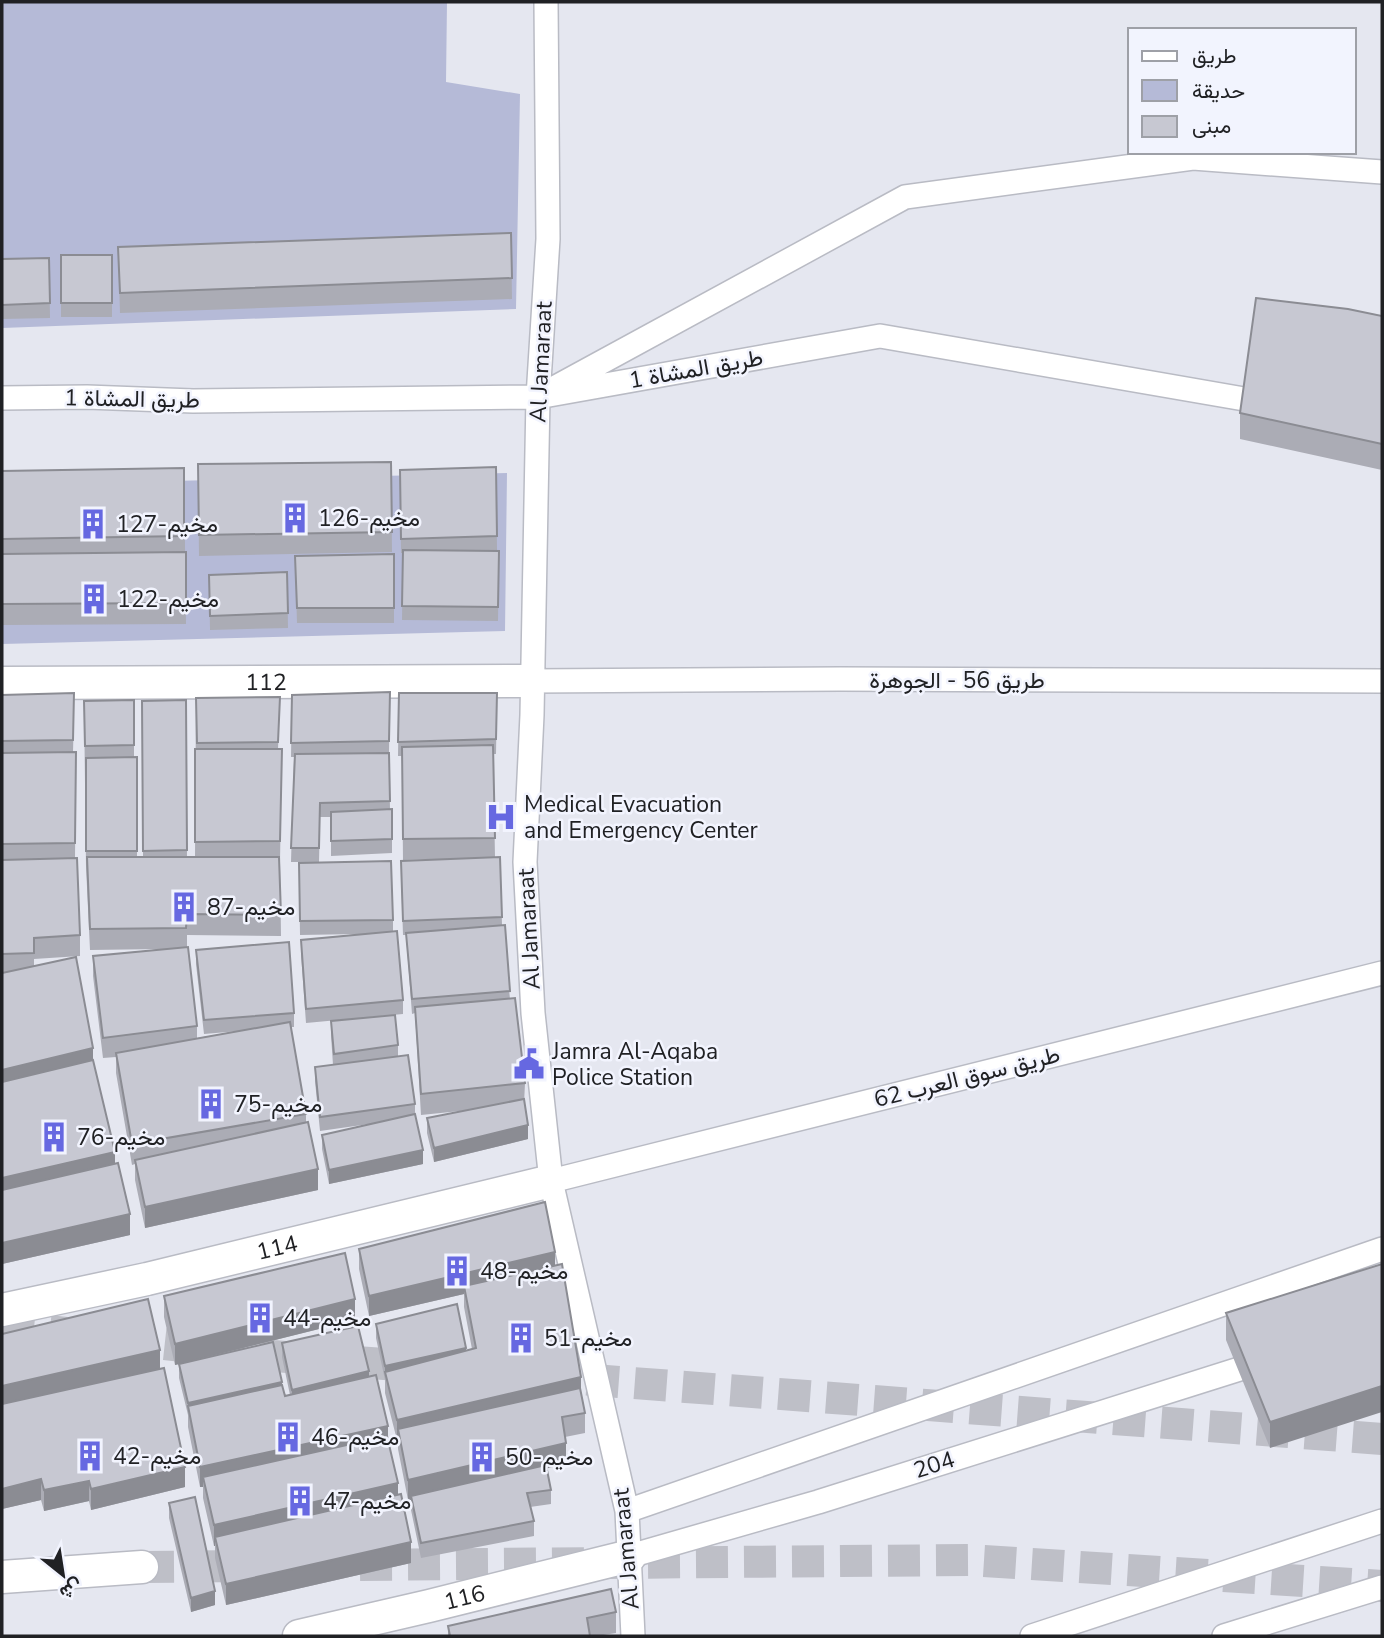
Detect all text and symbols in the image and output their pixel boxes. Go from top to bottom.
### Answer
legend [1128,28,1356,154]
text: طريق [1192,42,1237,70]
text: حديقة [1192,77,1245,105]
text: مبنى [1192,112,1231,140]
street label: Al Jamaraat [522,300,560,424]
street label: طريق المشاة 1 [626,342,766,396]
street label: طريق المشاة 1 [64,382,200,416]
building icon: مخيم-126 [278,501,312,535]
place label: مخيم-126 [318,503,420,534]
building icon: مخيم-127 [76,507,110,541]
place label: مخيم-127 [116,509,218,540]
building icon: مخيم-122 [77,582,111,616]
place label: مخيم-122 [117,584,219,615]
street label: طريق 56 - الجوهرة [869,665,1045,696]
street label: 112 [245,666,287,698]
place label: Medical Evacuation and Emergency Center [524,789,758,846]
hospital icon: Medical Evacuation and Emergency Center [484,800,518,834]
street label: Al Jamaraat [510,867,548,991]
building icon: مخيم-87 [167,890,201,924]
place label: مخيم-87 [207,892,295,923]
place label: Jamra Al-Aqaba Police Station [551,1036,718,1093]
street label: طريق سوق العرب 62 [871,1039,1063,1115]
public building icon: Jamra Al-Aqaba Police Station [512,1047,546,1081]
building icon: مخيم-75 [194,1087,228,1121]
place label: مخيم-75 [234,1089,322,1120]
building icon: مخيم-76 [37,1120,71,1154]
place label: مخيم-76 [77,1122,165,1153]
street label: 114 [253,1228,301,1267]
building icon: مخيم-48 [440,1254,474,1288]
place label: مخيم-48 [480,1256,568,1287]
building icon: مخيم-44 [243,1301,277,1335]
place label: مخيم-44 [283,1303,371,1334]
building icon: مخيم-51 [504,1321,538,1355]
place label: مخيم-51 [544,1323,632,1354]
building icon: مخيم-46 [271,1420,305,1454]
place label: مخيم-46 [311,1422,399,1453]
building icon: مخيم-42 [73,1439,107,1473]
building icon: مخيم-50 [465,1440,499,1474]
place label: مخيم-42 [113,1441,201,1472]
place label: مخيم-50 [505,1442,593,1473]
street label: 204 [910,1444,958,1486]
building icon: مخيم-47 [283,1484,317,1518]
place label: مخيم-47 [323,1486,411,1517]
street label: Al Jamaraat [605,1486,647,1611]
north arrow [28,1540,98,1610]
text: ش [54,1572,87,1606]
street label: 116 [441,1577,488,1617]

